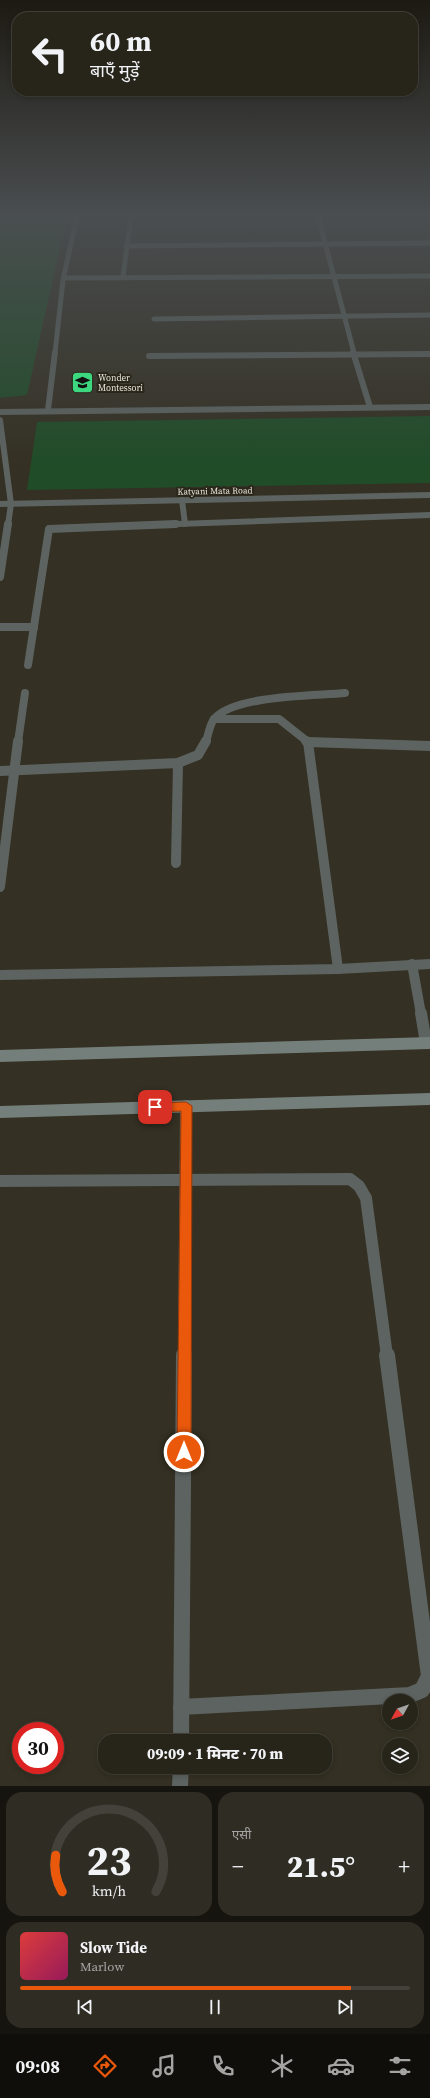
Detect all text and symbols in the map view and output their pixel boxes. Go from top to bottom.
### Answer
text: 60 m [90,22,152,60]
icon: left [24,28,76,80]
text: बाएँ मुड़ें [90,58,139,83]
school or university icon: Wonder Montessori [69,370,95,396]
place label: Wonder Montessori [98,372,143,394]
street label: Katyani Mata Road [177,484,253,498]
pin [138,1090,172,1124]
icon: arrive [144,1096,166,1118]
position arrow [163,1431,205,1473]
north arrow [382,1694,418,1730]
map controls [382,1694,418,1774]
speed limit sign: 30 [12,1722,64,1774]
button: layers [382,1738,418,1774]
text: 09:09 · 1 मिनट · 70 m [147,1743,283,1764]
text: एसी [232,1826,251,1843]
text: 23 [86,1832,132,1889]
text: 21.5° [287,1846,355,1887]
text: − [232,1851,244,1881]
text: + [398,1851,410,1881]
text: km/h [92,1881,126,1901]
text: Slow Tide [80,1937,147,1958]
text: Marlow [80,1958,124,1975]
icon: previous [74,1996,96,2018]
icon: pause [204,1996,226,2018]
icon: next [334,1996,356,2018]
icon: directions [91,2052,119,2080]
icon: music [150,2052,178,2080]
icon: phone [209,2052,237,2080]
icon: climate [268,2052,296,2080]
icon: car [327,2052,355,2080]
icon: filters [386,2052,414,2080]
text: 09:08 [16,2054,60,2079]

